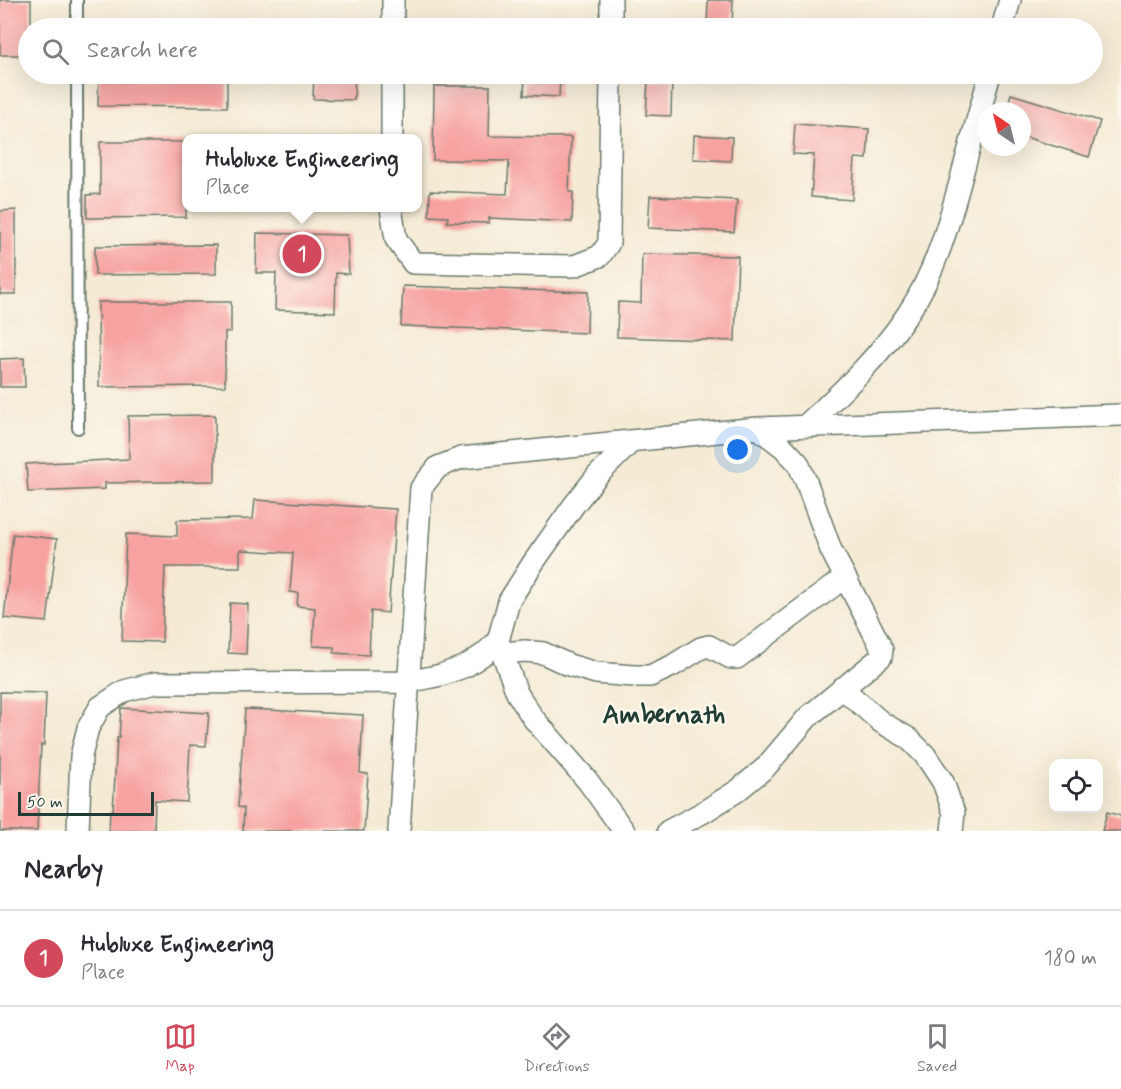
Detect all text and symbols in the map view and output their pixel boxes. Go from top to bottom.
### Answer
search box [18,18,1103,84]
icon: search [39,35,72,68]
text: Search here [87,37,198,65]
north arrow [977,102,1031,156]
popup [182,134,422,212]
text: Hubluxe Engineering [206,146,398,174]
text: Place [206,174,250,201]
pin: 1 [282,232,322,276]
your location [723,435,752,464]
district label: Ambernath [603,699,726,733]
map controls [1049,759,1103,813]
button: locate [1049,759,1103,813]
scale bar [18,789,154,816]
text: 50 m [27,792,63,813]
text: Nearby [24,853,103,887]
text: Hubluxe Engineering [81,931,274,959]
text: 1 [39,945,48,972]
text: 180 m [1044,945,1097,972]
text: Place [81,959,125,986]
tab: Map [164,1020,197,1077]
tab: Directions [524,1020,590,1077]
tab: Saved [917,1020,957,1077]

